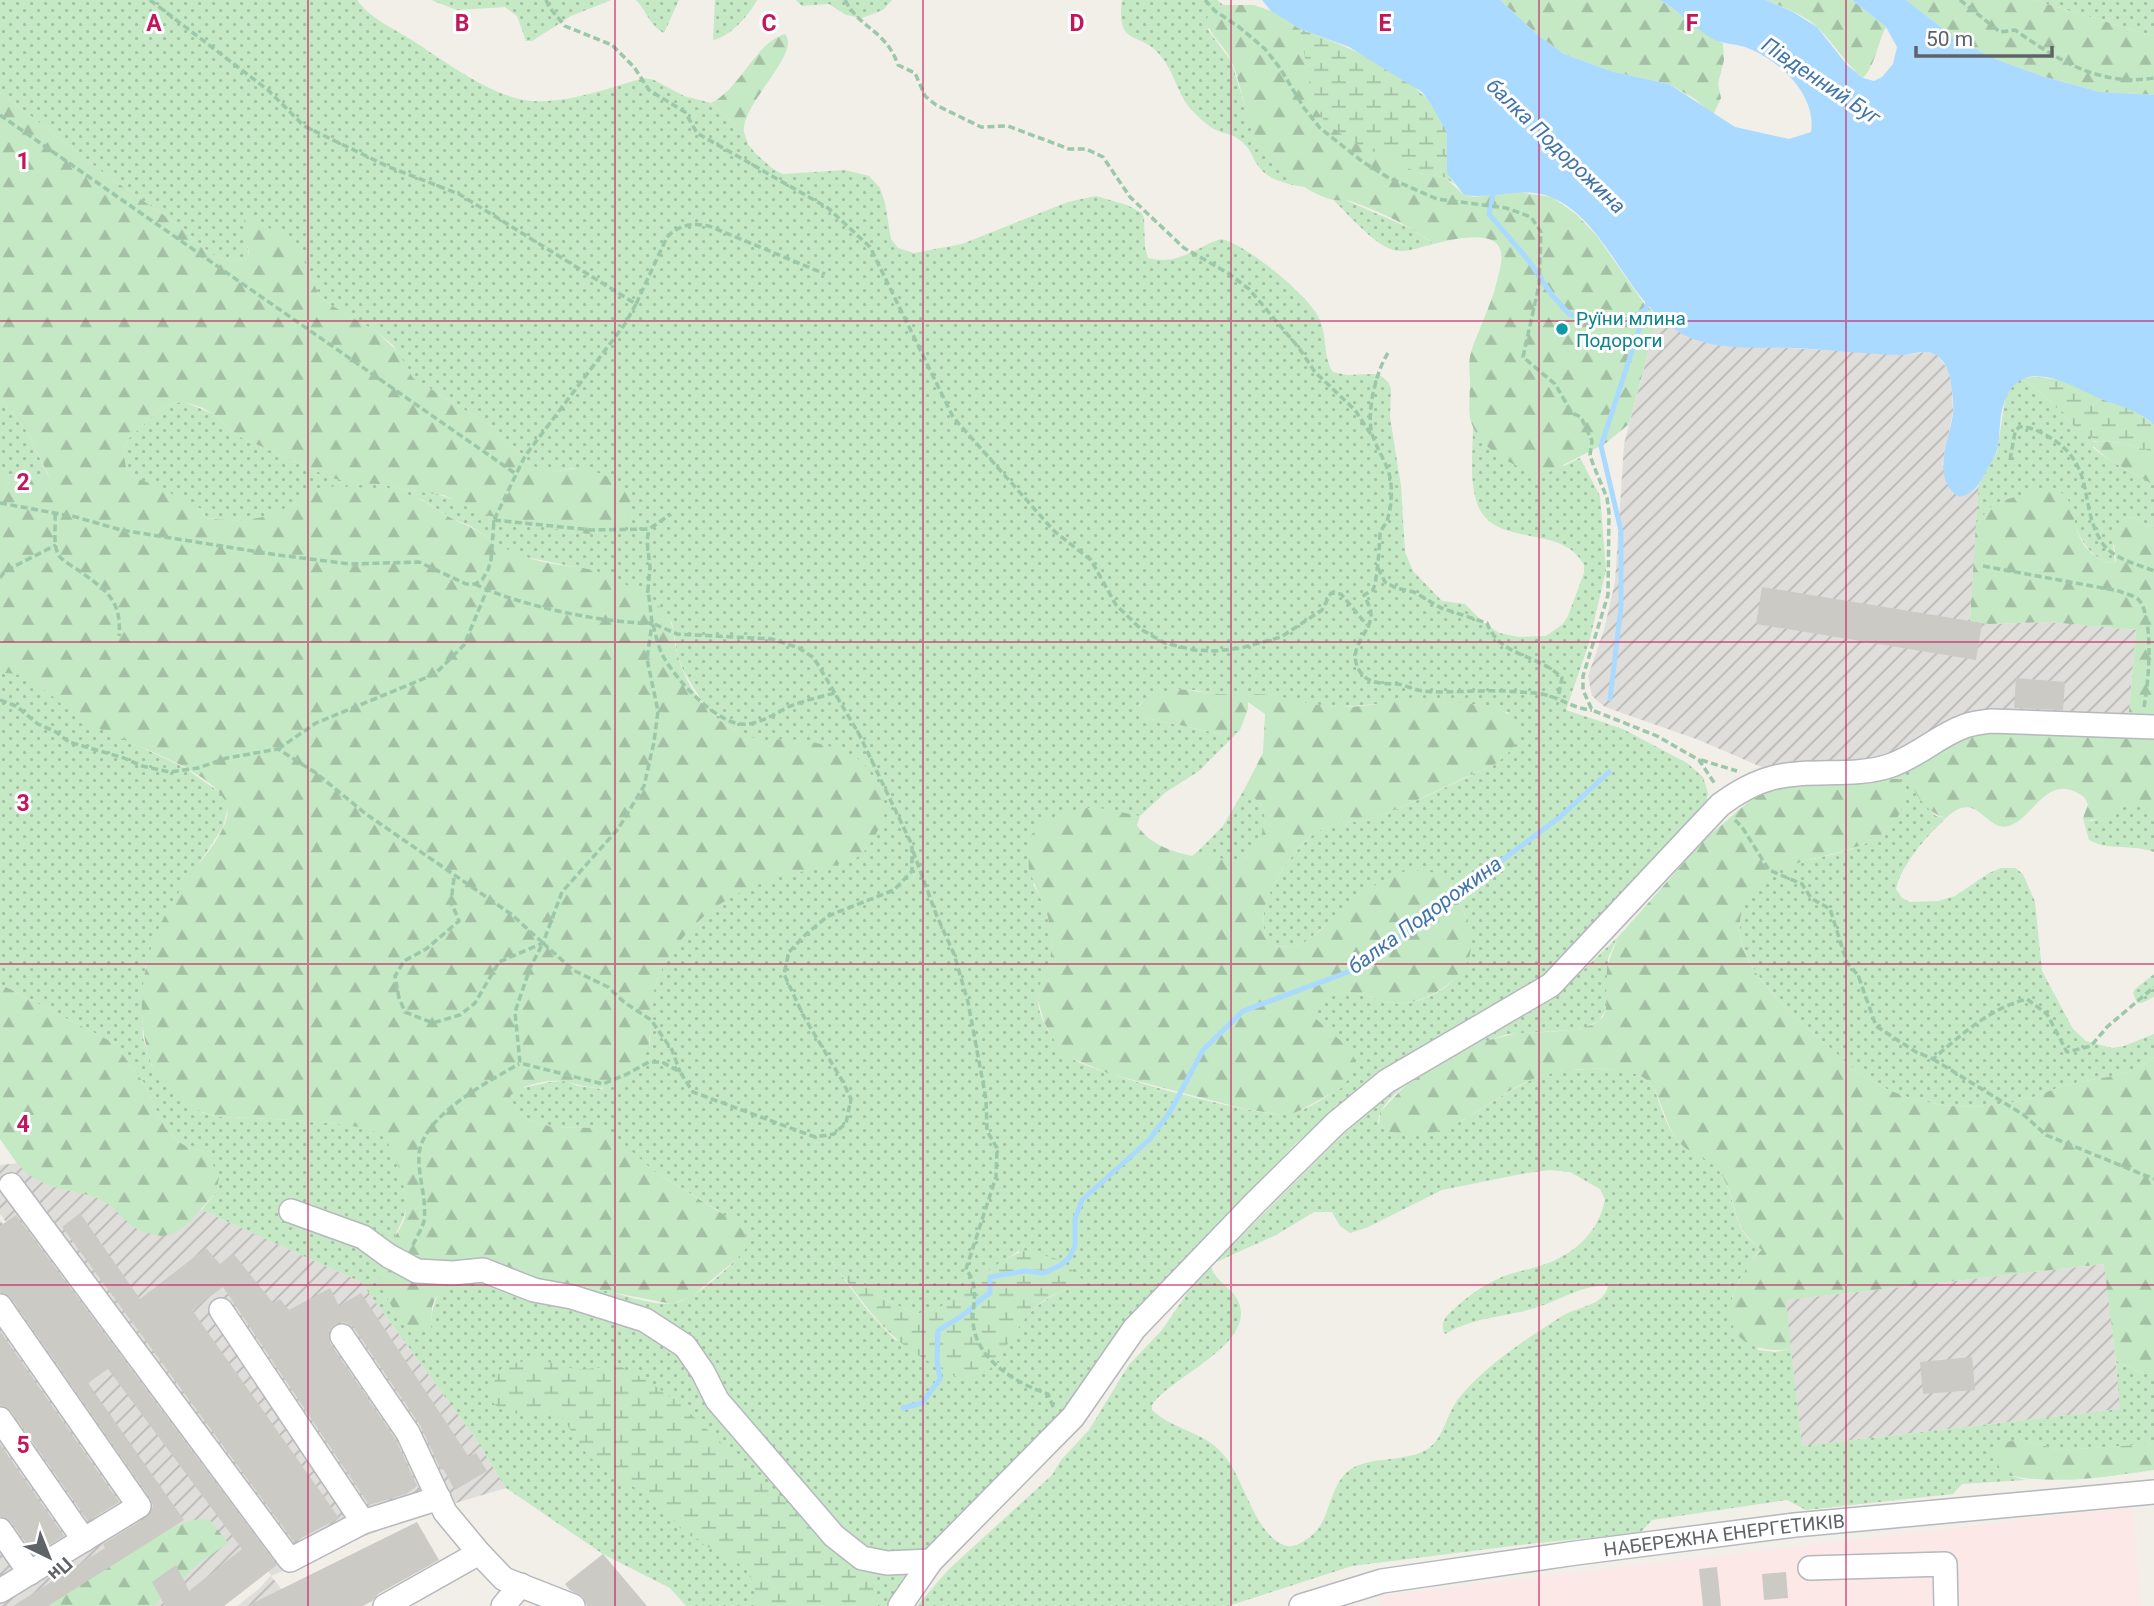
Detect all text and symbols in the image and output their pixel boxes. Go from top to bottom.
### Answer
text: A [146,10,162,37]
text: B [455,10,469,37]
text: C [761,10,777,37]
text: D [1070,10,1084,37]
text: E [1379,10,1392,37]
text: F [1686,10,1699,37]
scale bar [1916,14,2052,58]
text: 50 m [1926,27,1973,51]
water label: Південний Буг [1757,33,1886,130]
water label: балка Подорожина [1482,74,1630,218]
text: 1 [16,148,30,175]
place label: Руїни млина Подороги [1576,307,1686,352]
marker: Руїни млина Подороги [1554,321,1570,337]
text: 2 [16,469,30,496]
text: 3 [16,790,30,817]
water label: балка Подорожина [1344,851,1506,979]
text: 4 [16,1111,30,1138]
text: 5 [16,1432,30,1459]
street label: НАБЕРЕЖНА ЕНЕРГЕТИКІВ [1602,1509,1846,1561]
north arrow [14,1522,84,1592]
text: Пн [44,1552,77,1586]

